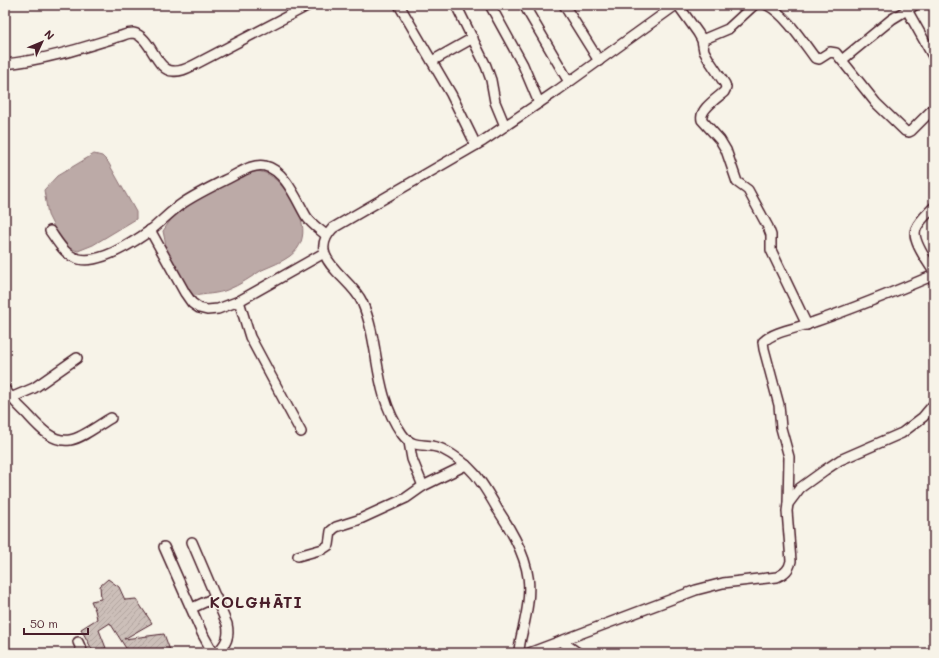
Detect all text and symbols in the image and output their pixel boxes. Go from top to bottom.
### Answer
north arrow [22,22,62,62]
text: N [41,26,58,43]
district label: KOLGHĀTI [209,591,303,612]
scale bar [24,610,88,636]
text: 50 m [30,615,58,631]

